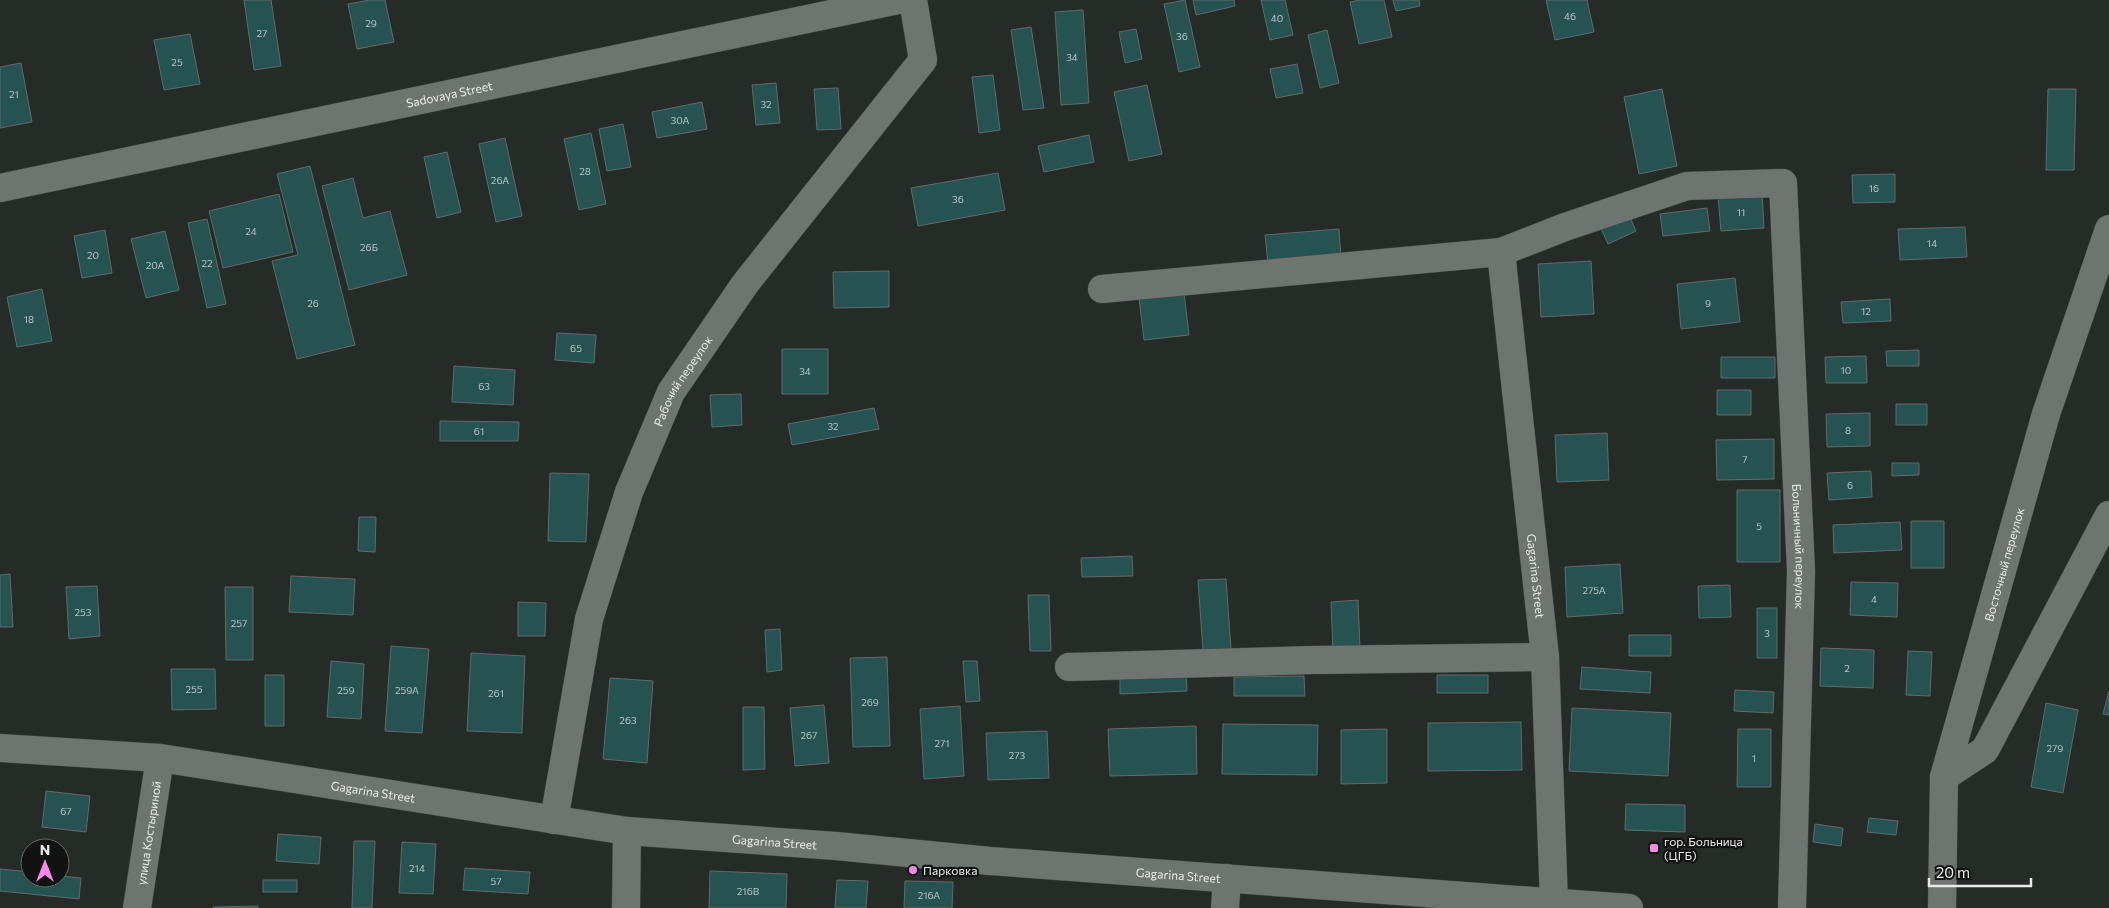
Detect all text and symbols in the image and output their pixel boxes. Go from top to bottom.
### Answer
house number: 46 [1564,10,1576,22]
house number: 40 [1271,12,1283,24]
house number: 29 [365,17,377,29]
house number: 27 [257,27,267,39]
house number: 36 [1176,30,1188,42]
house number: 34 [1066,51,1078,63]
house number: 25 [171,56,183,68]
street label: Sadovaya Street [405,78,494,110]
house number: 21 [9,88,19,100]
house number: 32 [760,98,772,110]
house number: 30А [671,114,690,126]
house number: 28 [579,165,591,177]
house number: 26А [491,174,509,186]
house number: 16 [1869,182,1879,194]
house number: 36 [952,193,964,205]
house number: 11 [1737,206,1745,218]
house number: 24 [245,225,257,237]
house number: 14 [1927,237,1937,249]
house number: 26Б [360,241,378,253]
house number: 20 [87,249,99,261]
house number: 22 [201,257,213,269]
house number: 20А [146,259,164,271]
house number: 26 [307,297,319,309]
house number: 9 [1705,297,1711,309]
house number: 12 [1861,305,1871,317]
house number: 18 [24,313,34,325]
street label: Рабочий переулок [650,332,715,428]
house number: 65 [570,342,582,354]
house number: 10 [1841,364,1851,376]
house number: 34 [799,365,811,377]
house number: 63 [478,380,490,392]
house number: 32 [827,420,839,432]
house number: 8 [1845,424,1851,436]
house number: 61 [474,425,484,437]
house number: 7 [1742,453,1748,465]
house number: 6 [1847,479,1853,491]
street label: Больничный переулок [1790,484,1808,610]
street label: Восточный переулок [1981,505,2027,623]
house number: 5 [1756,520,1762,532]
street label: Gagarina Street [1525,533,1548,619]
house number: 275А [1582,584,1606,596]
house number: 4 [1871,593,1877,605]
house number: 253 [75,606,92,618]
house number: 257 [231,617,247,629]
house number: 3 [1764,627,1770,639]
house number: 2 [1844,662,1850,674]
house number: 255 [185,683,203,695]
house number: 259 [337,684,355,696]
house number: 259А [395,684,419,696]
house number: 261 [488,687,504,699]
house number: 269 [861,696,879,708]
house number: 263 [619,714,637,726]
house number: 267 [801,729,817,741]
house number: 271 [934,737,950,749]
house number: 279 [2047,742,2063,754]
house number: 273 [1009,749,1026,761]
house number: 1 [1752,752,1756,764]
street label: Gagarina Street [330,778,416,805]
street label: улица Костыриной [134,780,163,886]
house number: 67 [60,805,72,817]
street label: Gagarina Street [732,832,818,852]
place label: гор. Больница (ЦГБ) [1664,834,1743,862]
north arrow [20,838,70,888]
text: N [40,841,50,858]
marker: гор. Больница (ЦГБ) [1648,842,1660,854]
scale bar [1929,856,2032,888]
house number: 214 [409,862,425,874]
place label: Парковка [923,863,978,877]
text: 20 m [1936,863,1970,881]
marker: Парковка [907,864,919,876]
street label: Gagarina Street [1135,865,1221,885]
house number: 57 [490,875,502,887]
house number: 216В [737,885,760,897]
house number: 216А [918,889,940,901]

